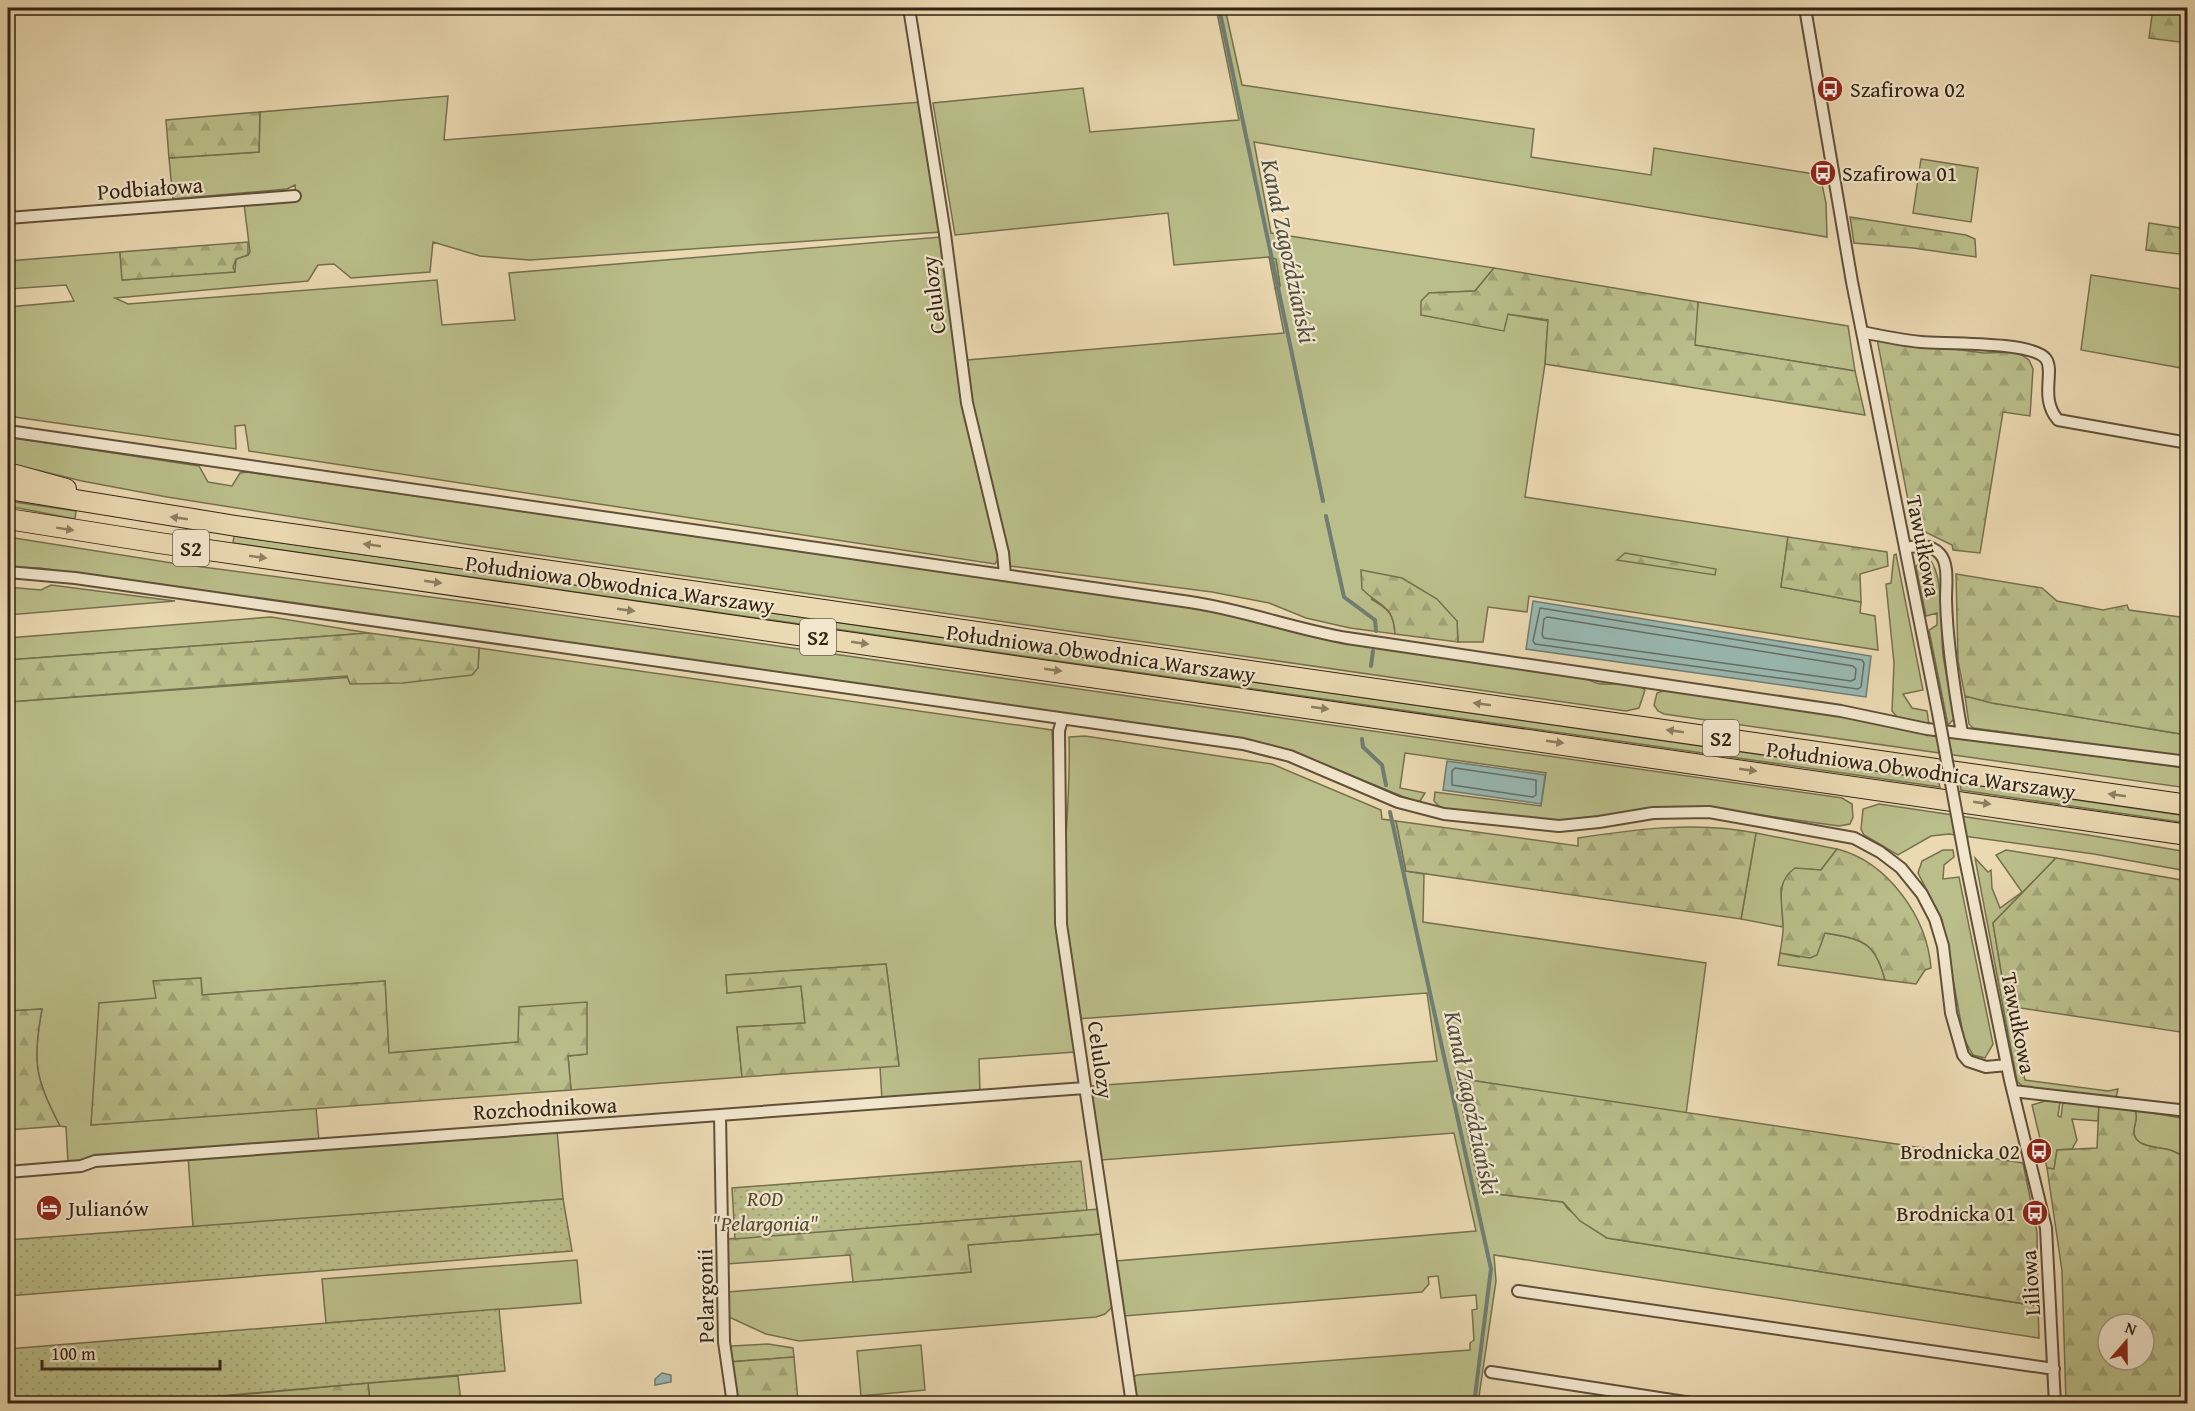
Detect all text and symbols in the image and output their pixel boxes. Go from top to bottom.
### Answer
place label: Szafirowa 02 [1850,73,1965,105]
bus stop icon: Szafirowa 02 [1815,74,1845,104]
water label: Kanał Zagoździański [1252,154,1326,347]
place label: Szafirowa 01 [1842,157,1957,189]
bus stop icon: Szafirowa 01 [1808,158,1838,188]
street label: Podbiałowa [96,168,204,208]
street label: Celulozy [912,254,954,336]
street label: Tawułkowa [1898,492,1950,600]
one-way arrow [169,513,188,522]
one-way arrow [56,524,75,533]
road number: S2 [173,530,209,566]
one-way arrow [362,541,381,550]
street label: Południowa Obwodnica Warszawy [463,546,777,622]
one-way arrow [249,553,268,562]
one-way arrow [423,577,442,586]
one-way arrow [616,605,635,614]
street label: Południowa Obwodnica Warszawy [944,615,1258,691]
road number: S2 [800,619,836,655]
one-way arrow [851,639,870,648]
one-way arrow [1044,666,1063,675]
one-way arrow [1472,699,1491,708]
one-way arrow [1311,704,1330,713]
road number: S2 [1703,720,1739,756]
one-way arrow [1665,727,1684,736]
street label: Południowa Obwodnica Warszawy [1764,732,2078,808]
one-way arrow [1545,737,1564,746]
one-way arrow [1738,765,1757,774]
one-way arrow [2108,790,2127,799]
one-way arrow [1973,799,1992,808]
street label: Tawułkowa [1993,969,2045,1077]
water label: Kanał Zagoździański [1435,1006,1509,1199]
street label: Celulozy [1080,1019,1122,1101]
street label: Rozchodnikowa [472,1088,618,1128]
place label: Brodnicka 02 [1900,1135,2020,1167]
bus stop icon: Brodnicka 02 [2024,1136,2054,1166]
park label: ROD "Pelargonia" [712,1182,819,1239]
place label: Julianów [65,1192,149,1224]
hotel icon: Julianów [34,1193,64,1223]
place label: Brodnicka 01 [1896,1197,2016,1229]
bus stop icon: Brodnicka 01 [2020,1198,2050,1228]
street label: Pelargonii [688,1248,722,1344]
street label: Liliowa [2012,1248,2048,1317]
north arrow [2096,1312,2156,1372]
text: N [2122,1315,2141,1341]
scale bar [42,1333,220,1371]
text: 100 m [51,1340,96,1367]

